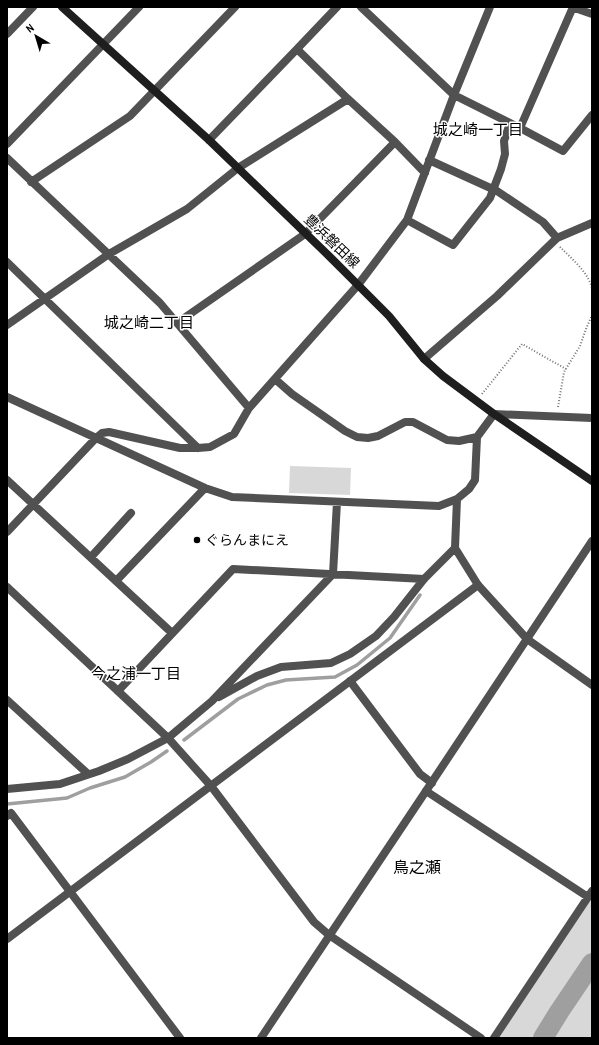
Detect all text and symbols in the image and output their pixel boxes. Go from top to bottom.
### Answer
north arrow [16,16,56,56]
text: N [23,21,37,36]
district label: 城之崎一丁目 [433,119,523,140]
street label: 豊浜磐田線 [301,210,363,272]
district label: 城之崎二丁目 [104,312,194,333]
place label: ぐらんまにえ [205,531,289,549]
marker: ぐらんまにえ [192,535,202,545]
district label: 今之浦一丁目 [91,663,181,684]
district label: 鳥之瀬 [393,856,441,878]

